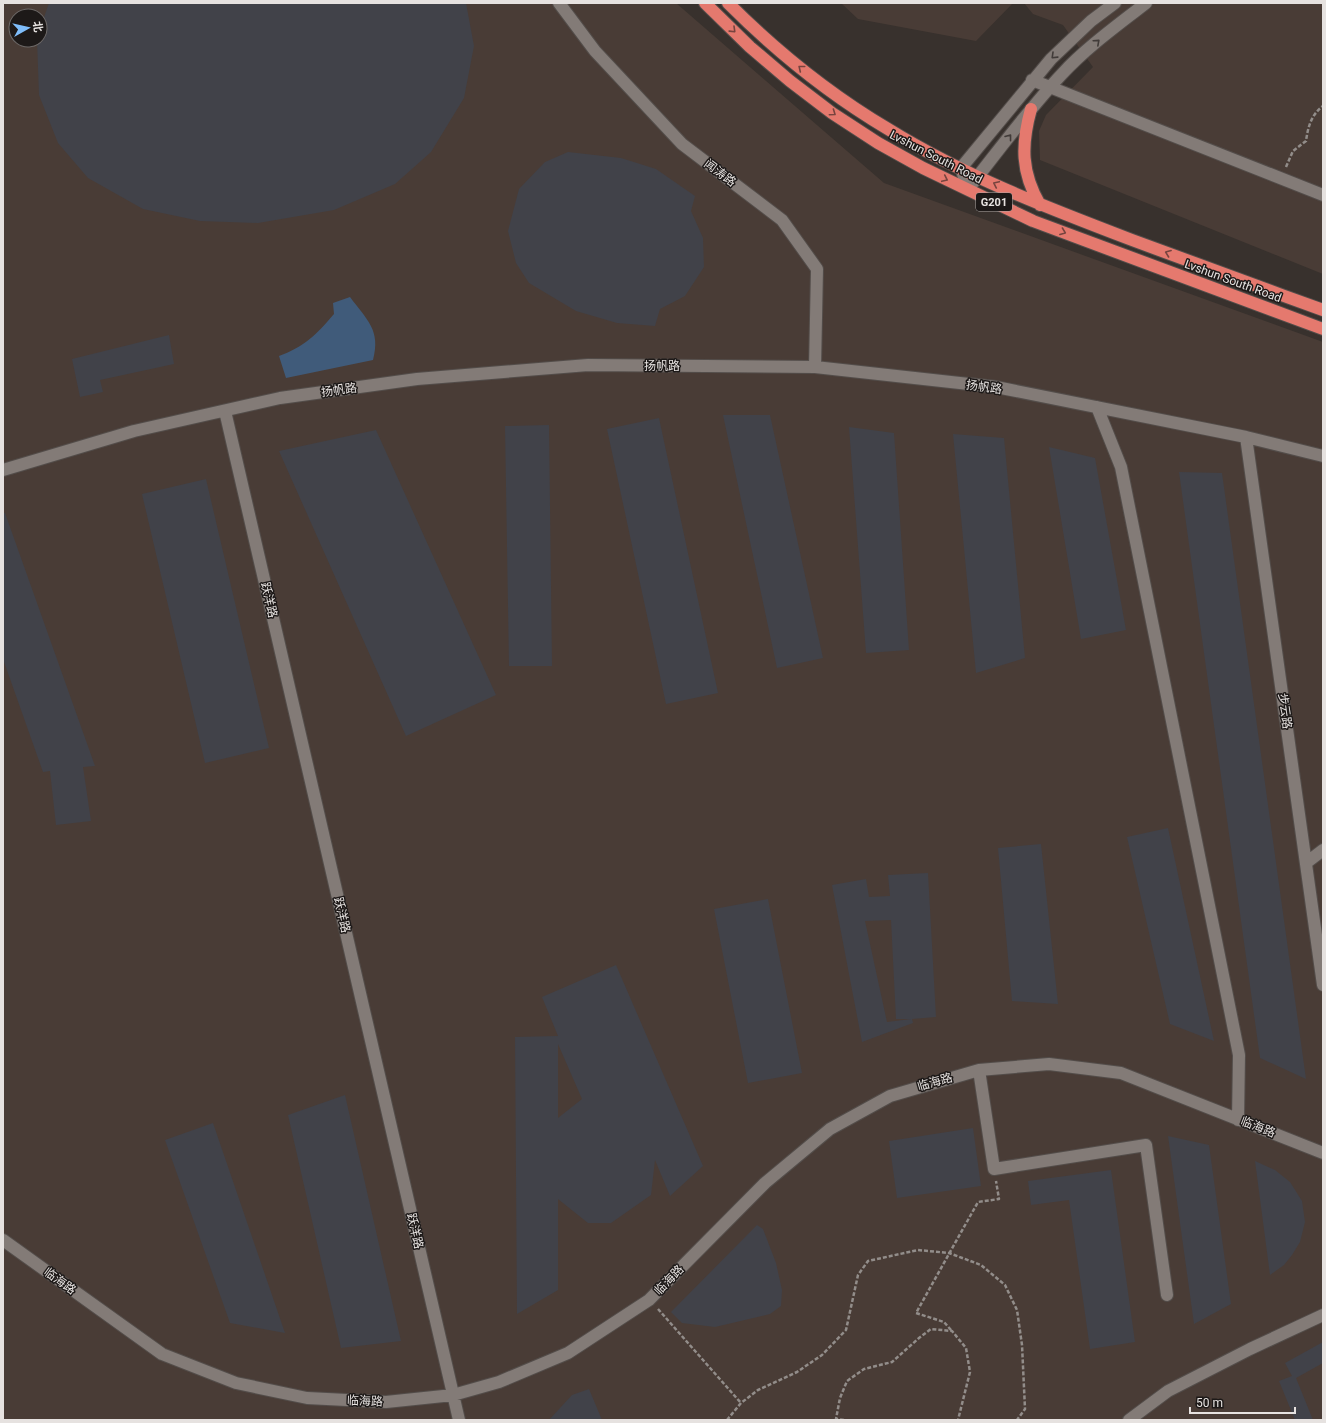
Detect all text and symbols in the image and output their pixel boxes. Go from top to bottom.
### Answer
north arrow [8,8,48,48]
text: 北 [30,20,45,33]
one-way arrow [728,25,736,33]
one-way arrow [1093,39,1100,46]
one-way arrow [1051,51,1059,59]
one-way arrow [798,65,805,72]
one-way arrow [829,108,836,116]
street label: Lvshun South Road [887,128,985,186]
one-way arrow [1004,134,1011,141]
street label: 闻涛路 [701,157,739,189]
one-way arrow [941,174,948,182]
one-way arrow [992,181,1000,189]
road number: G201 [976,193,1012,211]
one-way arrow [1060,228,1067,236]
one-way arrow [1165,250,1172,258]
street label: Lvshun South Road [1183,257,1283,305]
street label: 扬帆路 [644,359,680,373]
street label: 扬帆路 [965,378,1003,396]
street label: 扬帆路 [320,381,358,399]
street label: 跃洋路 [258,581,280,619]
street label: 步云路 [1276,692,1294,730]
street label: 跃洋路 [331,896,353,934]
street label: 临海路 [916,1070,954,1094]
street label: 临海路 [1239,1114,1277,1140]
street label: 跃洋路 [404,1212,426,1250]
street label: 临海路 [651,1262,687,1298]
street label: 临海路 [41,1265,79,1297]
scale bar [1190,1389,1295,1415]
street label: 临海路 [347,1393,383,1409]
text: 50 m [1196,1396,1223,1410]

